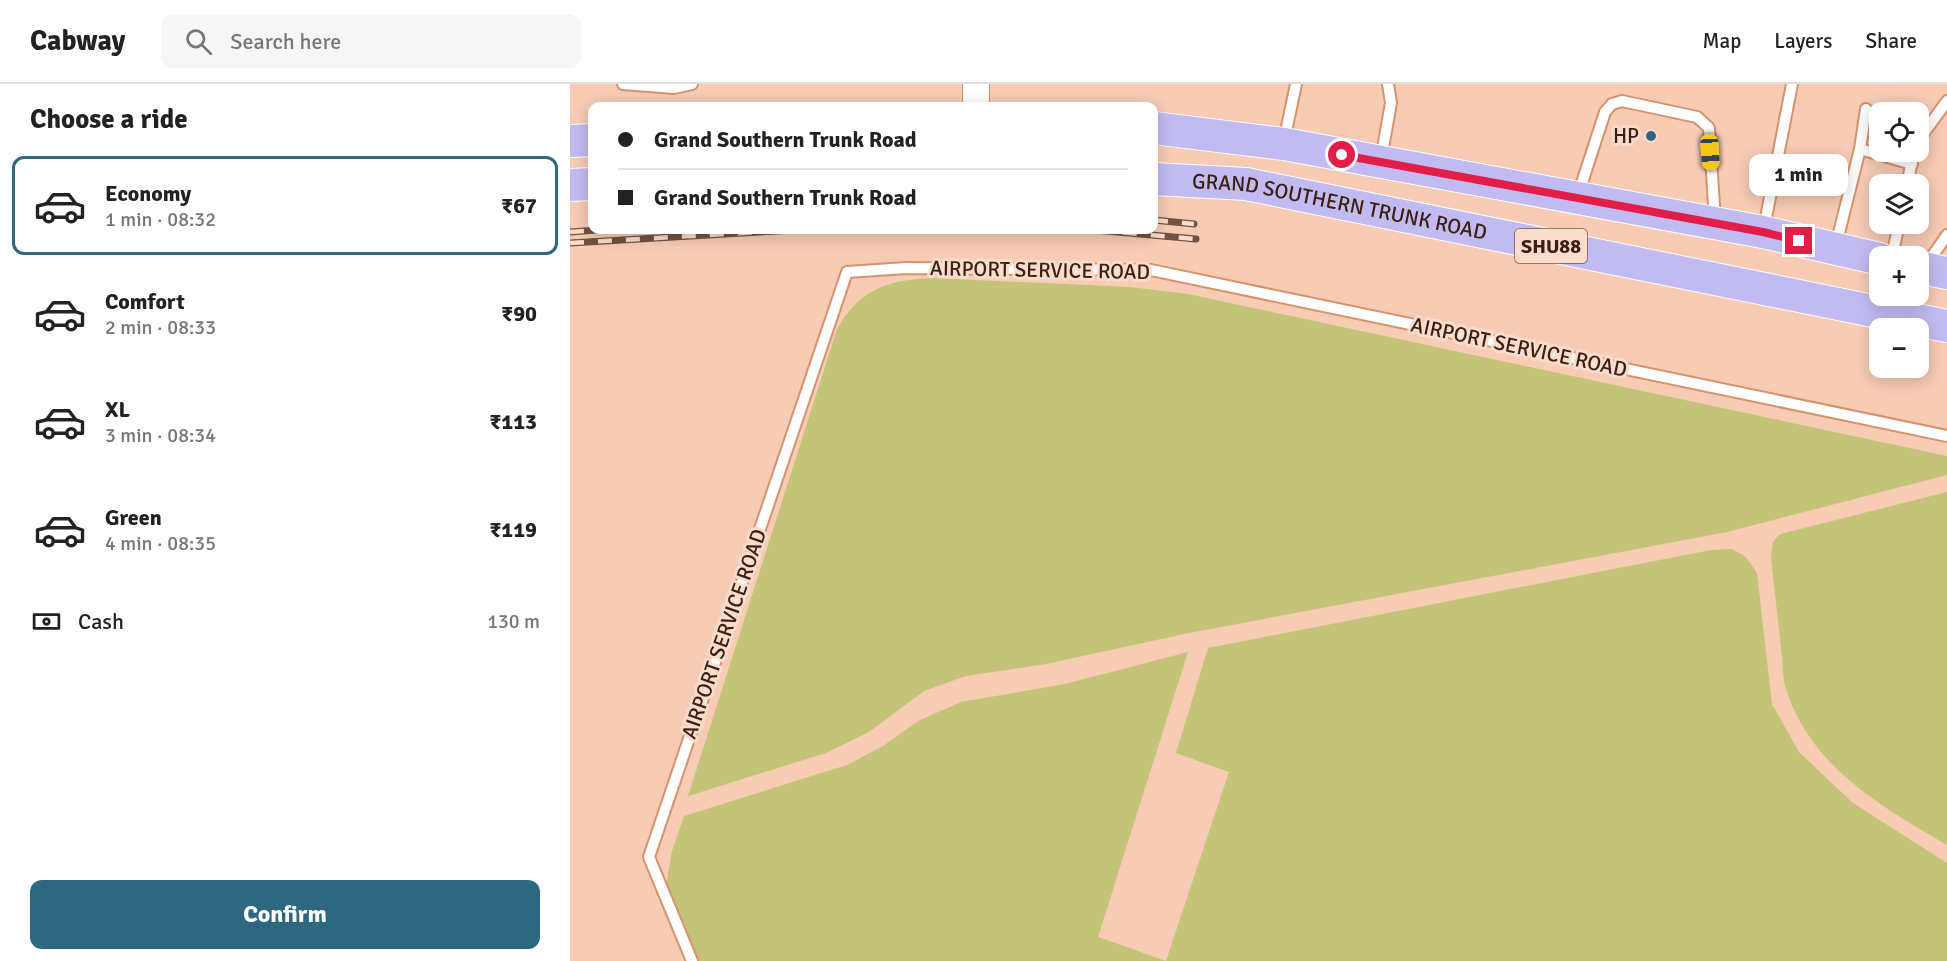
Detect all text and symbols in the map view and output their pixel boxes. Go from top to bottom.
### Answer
search box [161,14,581,68]
text: Cabway [30,24,125,58]
icon: search [182,25,215,58]
text: Search here [230,28,341,55]
text: Map [1703,28,1741,54]
text: Layers [1774,28,1832,54]
text: Share [1865,28,1917,54]
map controls [1869,102,1929,378]
button: locate [1869,102,1929,162]
text: Choose a ride [30,103,188,136]
place label: HP [1613,123,1639,149]
text: Grand Southern Trunk Road [654,126,917,153]
marker: HP [1644,129,1658,143]
car [1700,133,1720,171]
route start [1328,141,1355,168]
callout: 1 min [1750,154,1848,196]
text: 1 min [1774,162,1823,187]
street label: GRAND SOUTHERN TRUNK ROAD [1192,168,1489,245]
button: layers [1869,174,1929,234]
icon: car [33,179,87,233]
text: Economy [105,180,191,207]
text: Grand Southern Trunk Road [654,184,917,211]
text: ₹67 [501,192,537,219]
text: 1 min · 08:32 [105,207,216,232]
route end [1785,227,1812,254]
road number: SHU88 [1515,229,1587,263]
button: + [1869,246,1929,306]
street label: AIRPORT SERVICE ROAD [930,255,1150,285]
icon: car [33,287,87,341]
text: Comfort [105,288,185,315]
text: ₹90 [501,300,537,327]
street label: AIRPORT SERVICE ROAD [1409,311,1629,383]
text: 2 min · 08:33 [105,315,216,340]
button: − [1869,318,1929,378]
icon: car [33,395,87,449]
text: XL [105,396,130,423]
text: ₹113 [489,408,537,435]
text: 3 min · 08:34 [105,423,216,448]
icon: car [33,503,87,557]
text: Green [105,504,162,531]
text: ₹119 [489,516,537,543]
street label: AIRPORT SERVICE ROAD [676,526,772,742]
text: 4 min · 08:35 [105,531,216,556]
icon: cash [30,605,63,638]
text: Cash [78,608,124,635]
text: 130 m [487,609,540,634]
button: Confirm [30,880,540,949]

